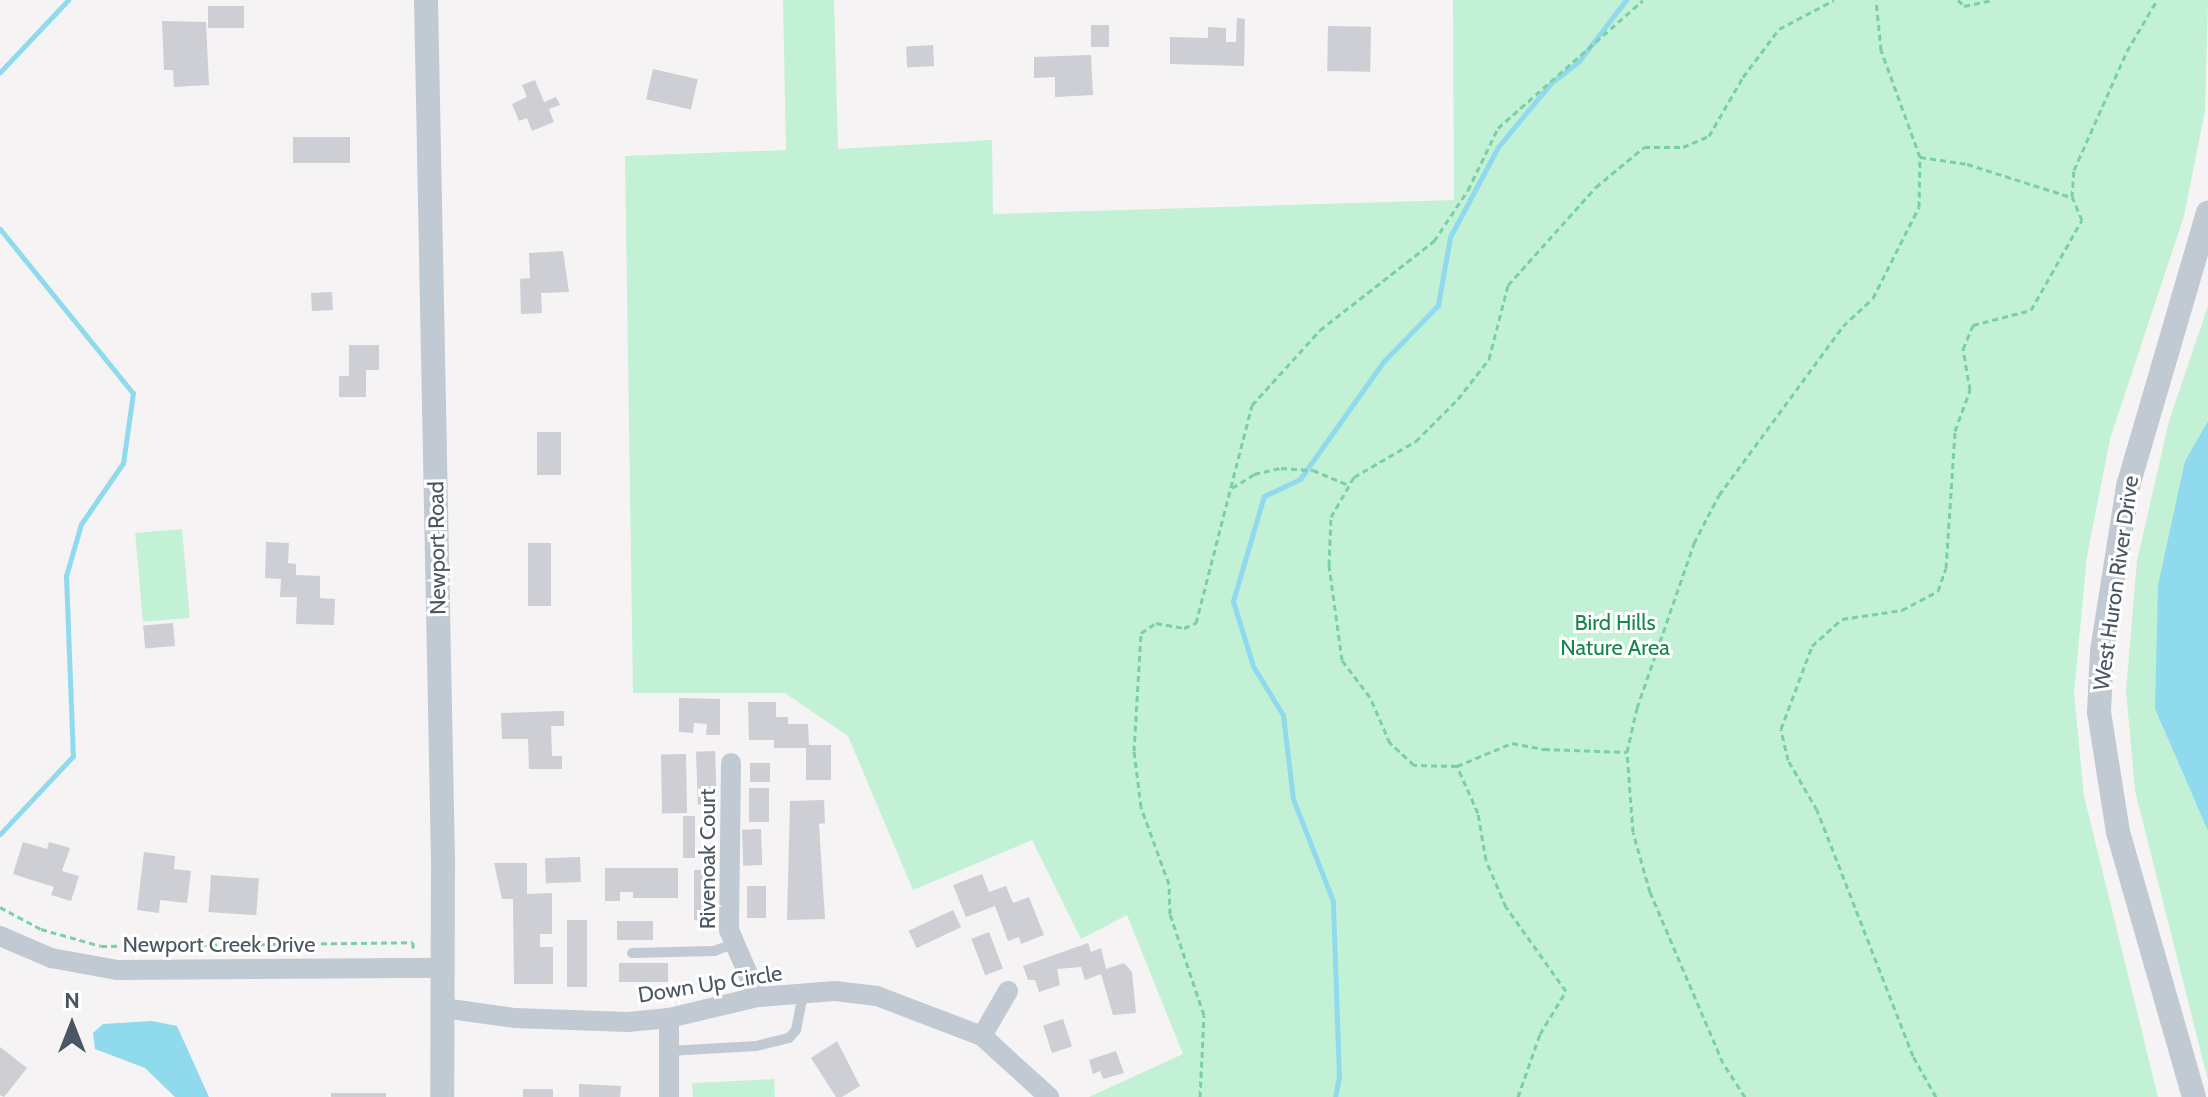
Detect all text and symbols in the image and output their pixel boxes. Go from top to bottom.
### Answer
street label: West Huron River Drive [2088,474,2144,692]
street label: Newport Road [423,481,451,615]
park label: Bird Hills Nature Area [1560,609,1670,660]
street label: Rivenoak Court [695,789,721,929]
street label: Newport Creek Drive [123,932,315,958]
street label: Down Up Circle [636,960,784,1008]
north arrow [32,985,112,1065]
text: N [64,987,80,1014]

